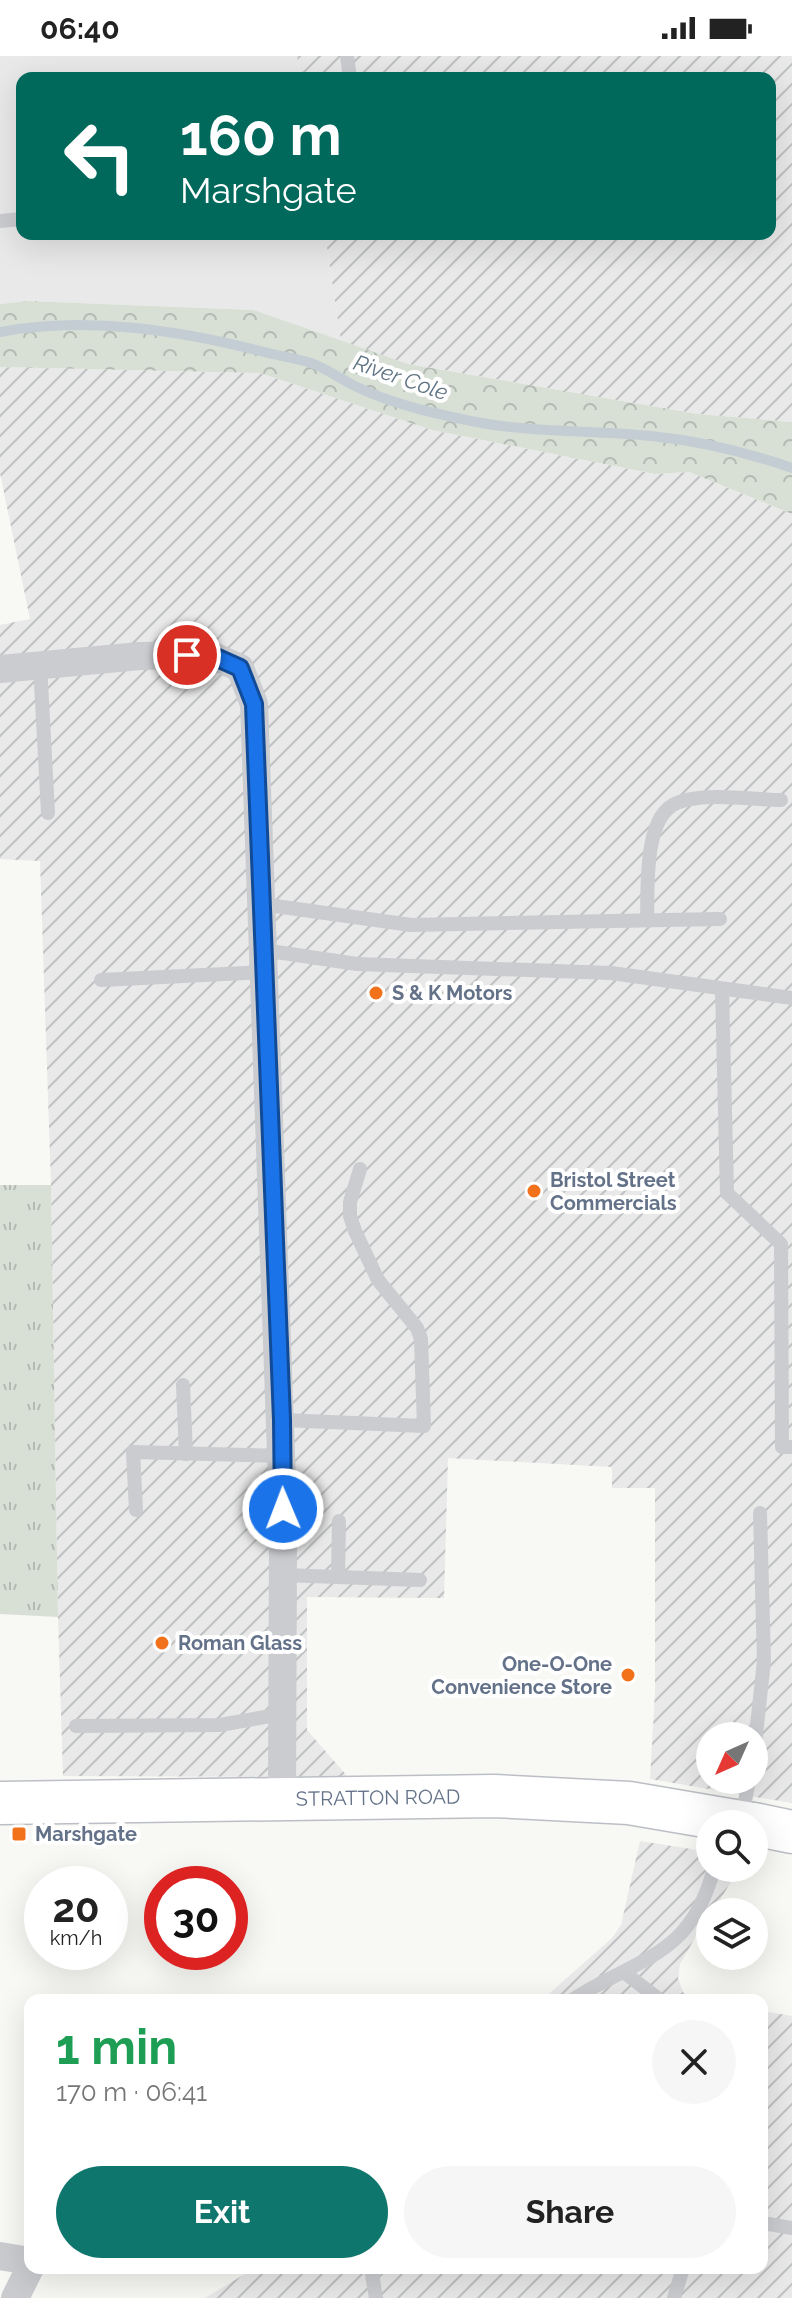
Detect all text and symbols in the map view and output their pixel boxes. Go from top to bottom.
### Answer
text: 06:40 [40,11,120,46]
text: 160 m [180,102,342,168]
icon: left [48,104,152,208]
text: Marshgate [180,169,357,211]
water label: River Cole [350,349,452,405]
pin [153,621,221,689]
icon: arrive [165,633,209,677]
place label: S & K Motors [392,981,513,1005]
marker: S & K Motors [367,984,385,1002]
place label: Bristol Street Commercials [550,1168,677,1215]
marker: Bristol Street Commercials [525,1182,543,1200]
position arrow [241,1467,325,1551]
place label: Roman Glass [178,1631,302,1655]
marker: Roman Glass [153,1634,171,1652]
place label: One-O-One Convenience Store [431,1652,612,1699]
marker: One-O-One Convenience Store [619,1666,637,1684]
north arrow [696,1722,768,1794]
map controls [696,1722,768,1970]
street label: STRATTON ROAD [296,1784,460,1811]
button: search [696,1810,768,1882]
place label: Marshgate [35,1822,137,1846]
marker: Marshgate [10,1825,28,1843]
speed limit sign: 30 [144,1866,248,1970]
text: 20 [52,1884,100,1931]
button: layers [696,1898,768,1970]
text: km/h [50,1926,102,1950]
text: 1 min [56,2019,177,2075]
button: close [652,2020,736,2104]
text: 170 m · 06:41 [56,2077,207,2107]
button: Exit [56,2166,388,2258]
button: Share [404,2166,736,2258]

